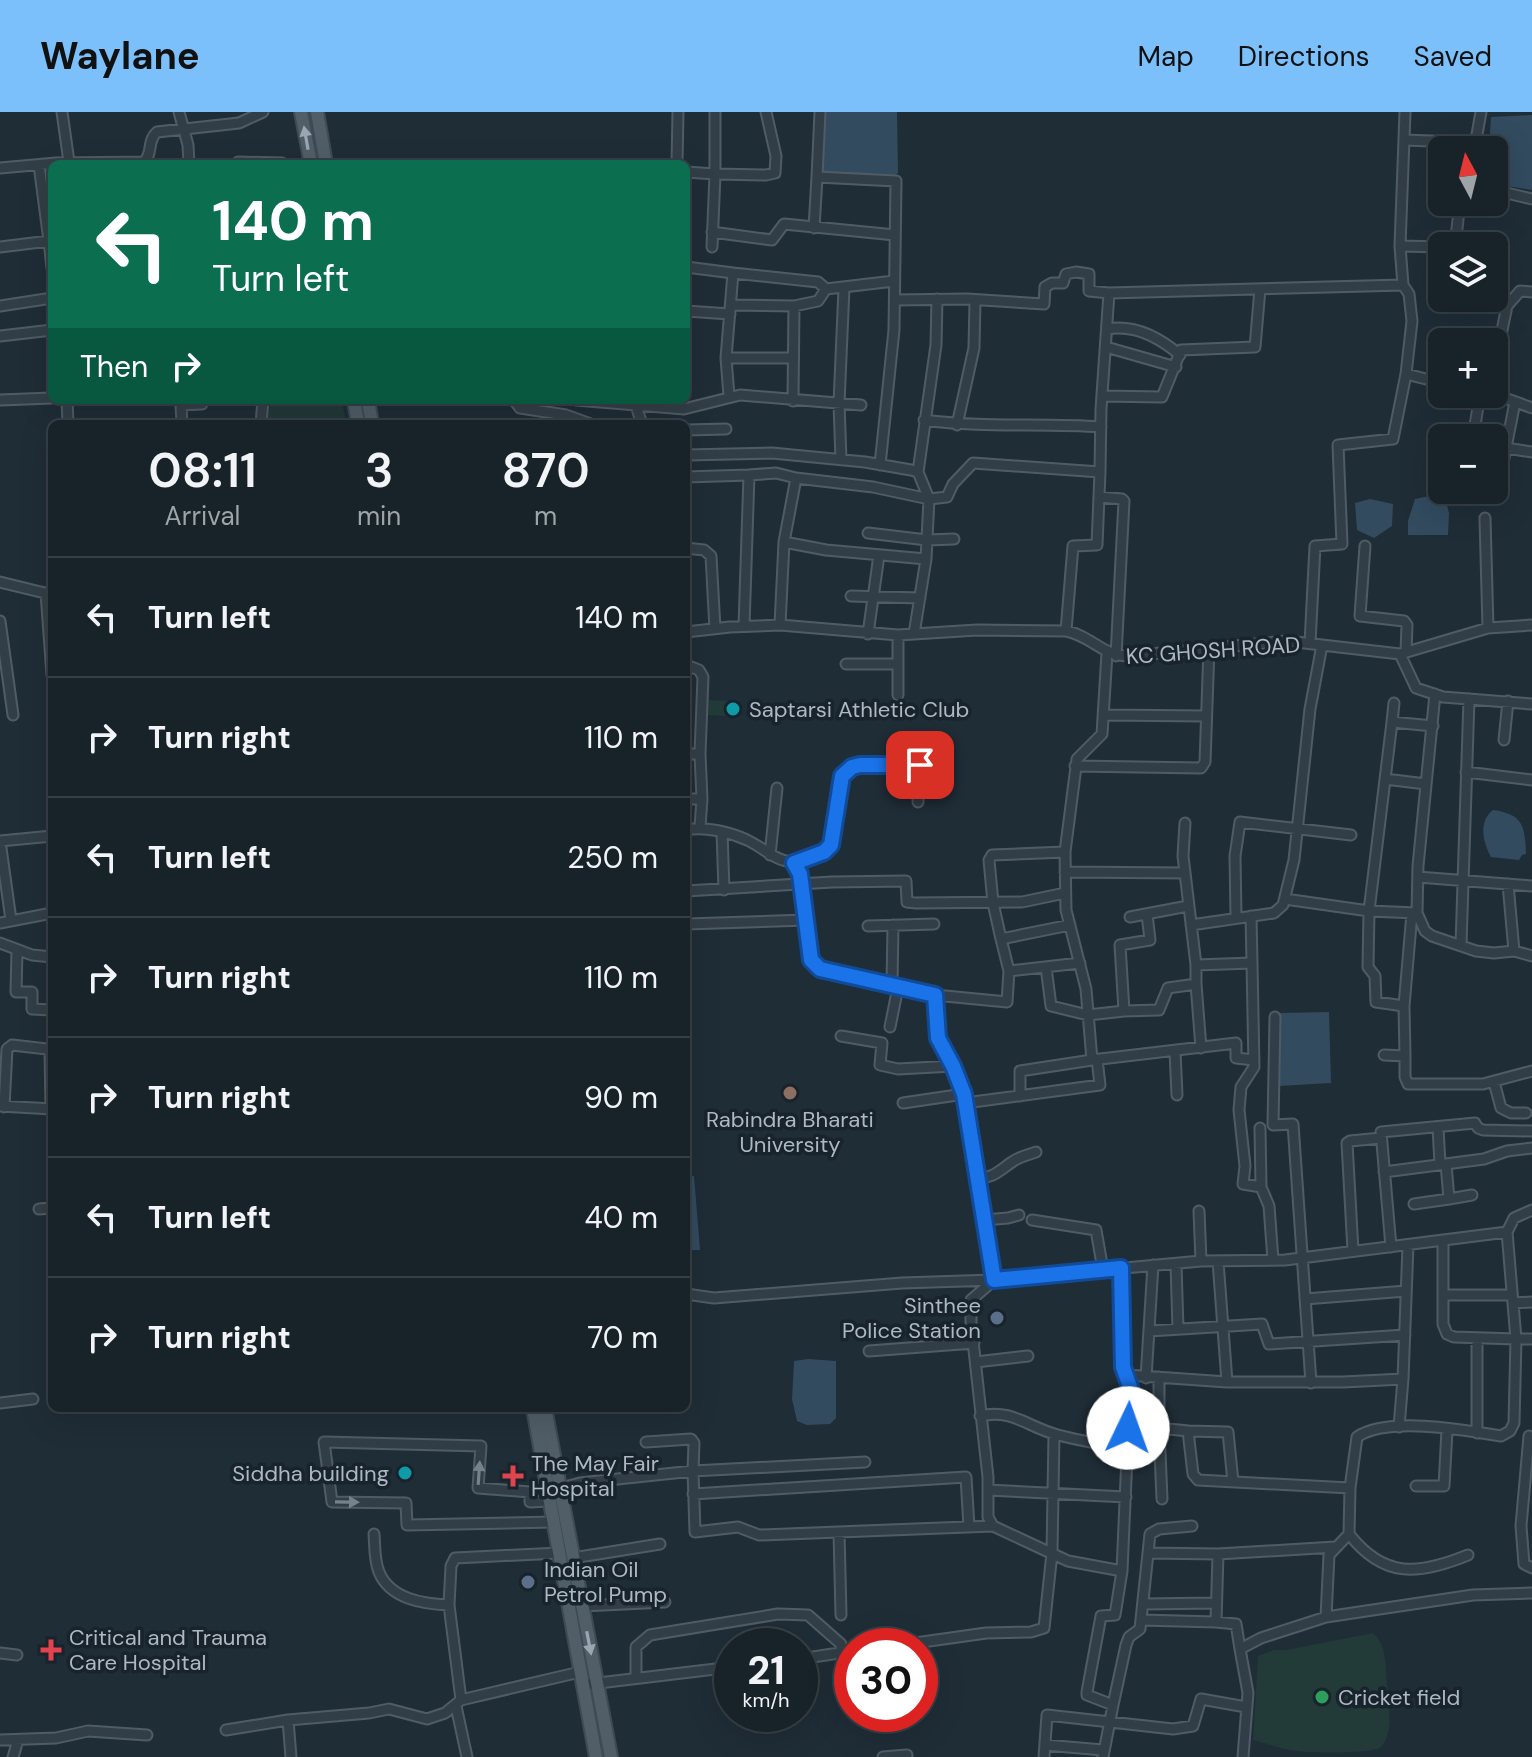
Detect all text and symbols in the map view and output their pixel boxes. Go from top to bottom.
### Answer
text: Waylane [40,31,200,81]
text: Map [1137,38,1194,75]
text: Directions [1238,38,1370,75]
text: Saved [1414,38,1492,75]
one-way arrow [300,125,312,150]
north arrow [1428,136,1508,216]
map controls [1428,136,1508,504]
text: 140 m [212,184,374,257]
icon: left [80,192,184,296]
button: layers [1428,232,1508,312]
text: Turn left [212,255,349,302]
button: + [1428,328,1508,408]
icon: right [164,344,208,388]
text: Then [80,347,148,386]
button: − [1428,424,1508,504]
text: 08:11 [148,439,257,502]
text: 3 [365,439,394,502]
text: 870 [502,439,590,502]
text: Arrival [165,499,240,533]
text: min [357,499,401,533]
text: m [534,499,557,533]
icon: left [80,595,124,639]
text: Turn left [148,598,271,637]
text: 140 m [575,598,658,637]
street label: KC GHOSH ROAD [1125,630,1301,671]
place label: Saptarsi Athletic Club [749,695,969,724]
marker: Saptarsi Athletic Club [724,700,742,718]
icon: right [80,715,124,759]
text: Turn right [148,718,291,757]
text: 110 m [584,718,658,757]
pin [886,731,954,799]
icon: arrive [898,743,942,787]
icon: left [80,835,124,879]
text: Turn left [148,838,271,877]
text: 250 m [567,838,658,877]
icon: right [80,955,124,999]
text: Turn right [148,958,291,997]
text: 110 m [584,958,658,997]
icon: right [80,1075,124,1119]
text: Turn right [148,1078,291,1117]
text: 90 m [584,1078,658,1117]
marker: Rabindra Bharati University [781,1084,799,1102]
place label: Rabindra Bharati University [706,1105,874,1159]
icon: left [80,1195,124,1239]
text: Turn left [148,1198,271,1237]
text: 40 m [585,1198,658,1237]
place label: Sinthee Police Station [842,1291,981,1345]
marker: Sinthee Police Station [988,1309,1006,1327]
icon: right [80,1315,124,1359]
text: Turn right [148,1318,291,1357]
text: 70 m [587,1318,658,1357]
position arrow [1086,1386,1170,1470]
place label: The May Fair Hospital [531,1449,659,1503]
place label: Siddha building [232,1459,389,1488]
one-way arrow [473,1460,486,1485]
marker: Siddha building [396,1464,414,1482]
marker: The May Fair Hospital [502,1465,524,1487]
one-way arrow [335,1496,360,1509]
place label: Indian Oil Petrol Pump [544,1555,667,1609]
marker: Indian Oil Petrol Pump [519,1573,537,1591]
place label: Critical and Trauma Care Hospital [69,1623,267,1677]
speed limit sign: 30 [834,1628,938,1732]
one-way arrow [584,1631,596,1656]
marker: Critical and Trauma Care Hospital [40,1639,62,1661]
text: 21 [747,1644,785,1696]
place label: Cricket field [1338,1683,1460,1712]
text: km/h [742,1687,790,1713]
marker: Cricket field [1313,1688,1331,1706]

